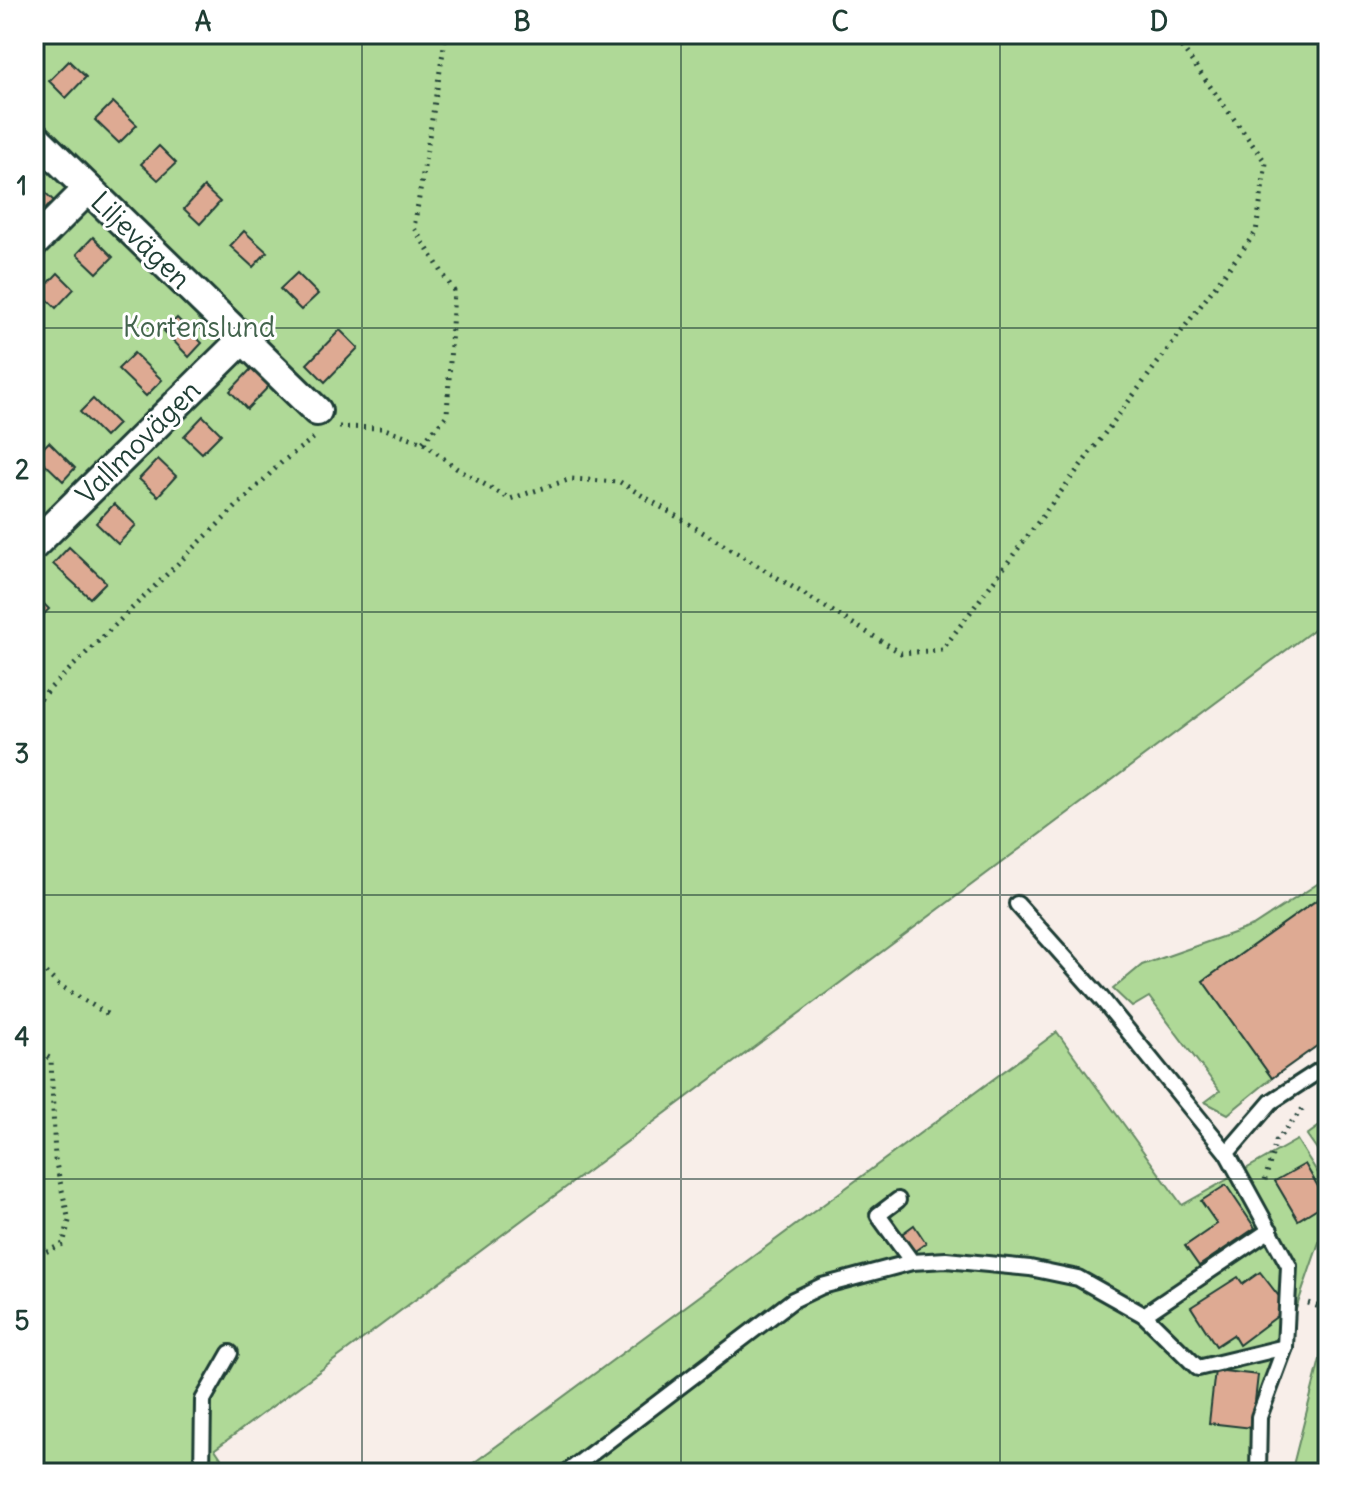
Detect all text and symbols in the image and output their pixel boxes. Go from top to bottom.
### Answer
text: A [195,5,212,38]
text: B [513,5,531,38]
text: C [831,5,849,38]
text: D [1150,5,1168,38]
text: 1 [17,169,27,202]
street label: Liljevägen [83,184,199,296]
park label: Kortenslund [123,309,275,345]
street label: Vallmovägen [68,372,208,512]
text: 2 [15,453,29,486]
text: 3 [15,737,29,770]
text: 4 [14,1020,30,1053]
text: 5 [15,1304,30,1337]

